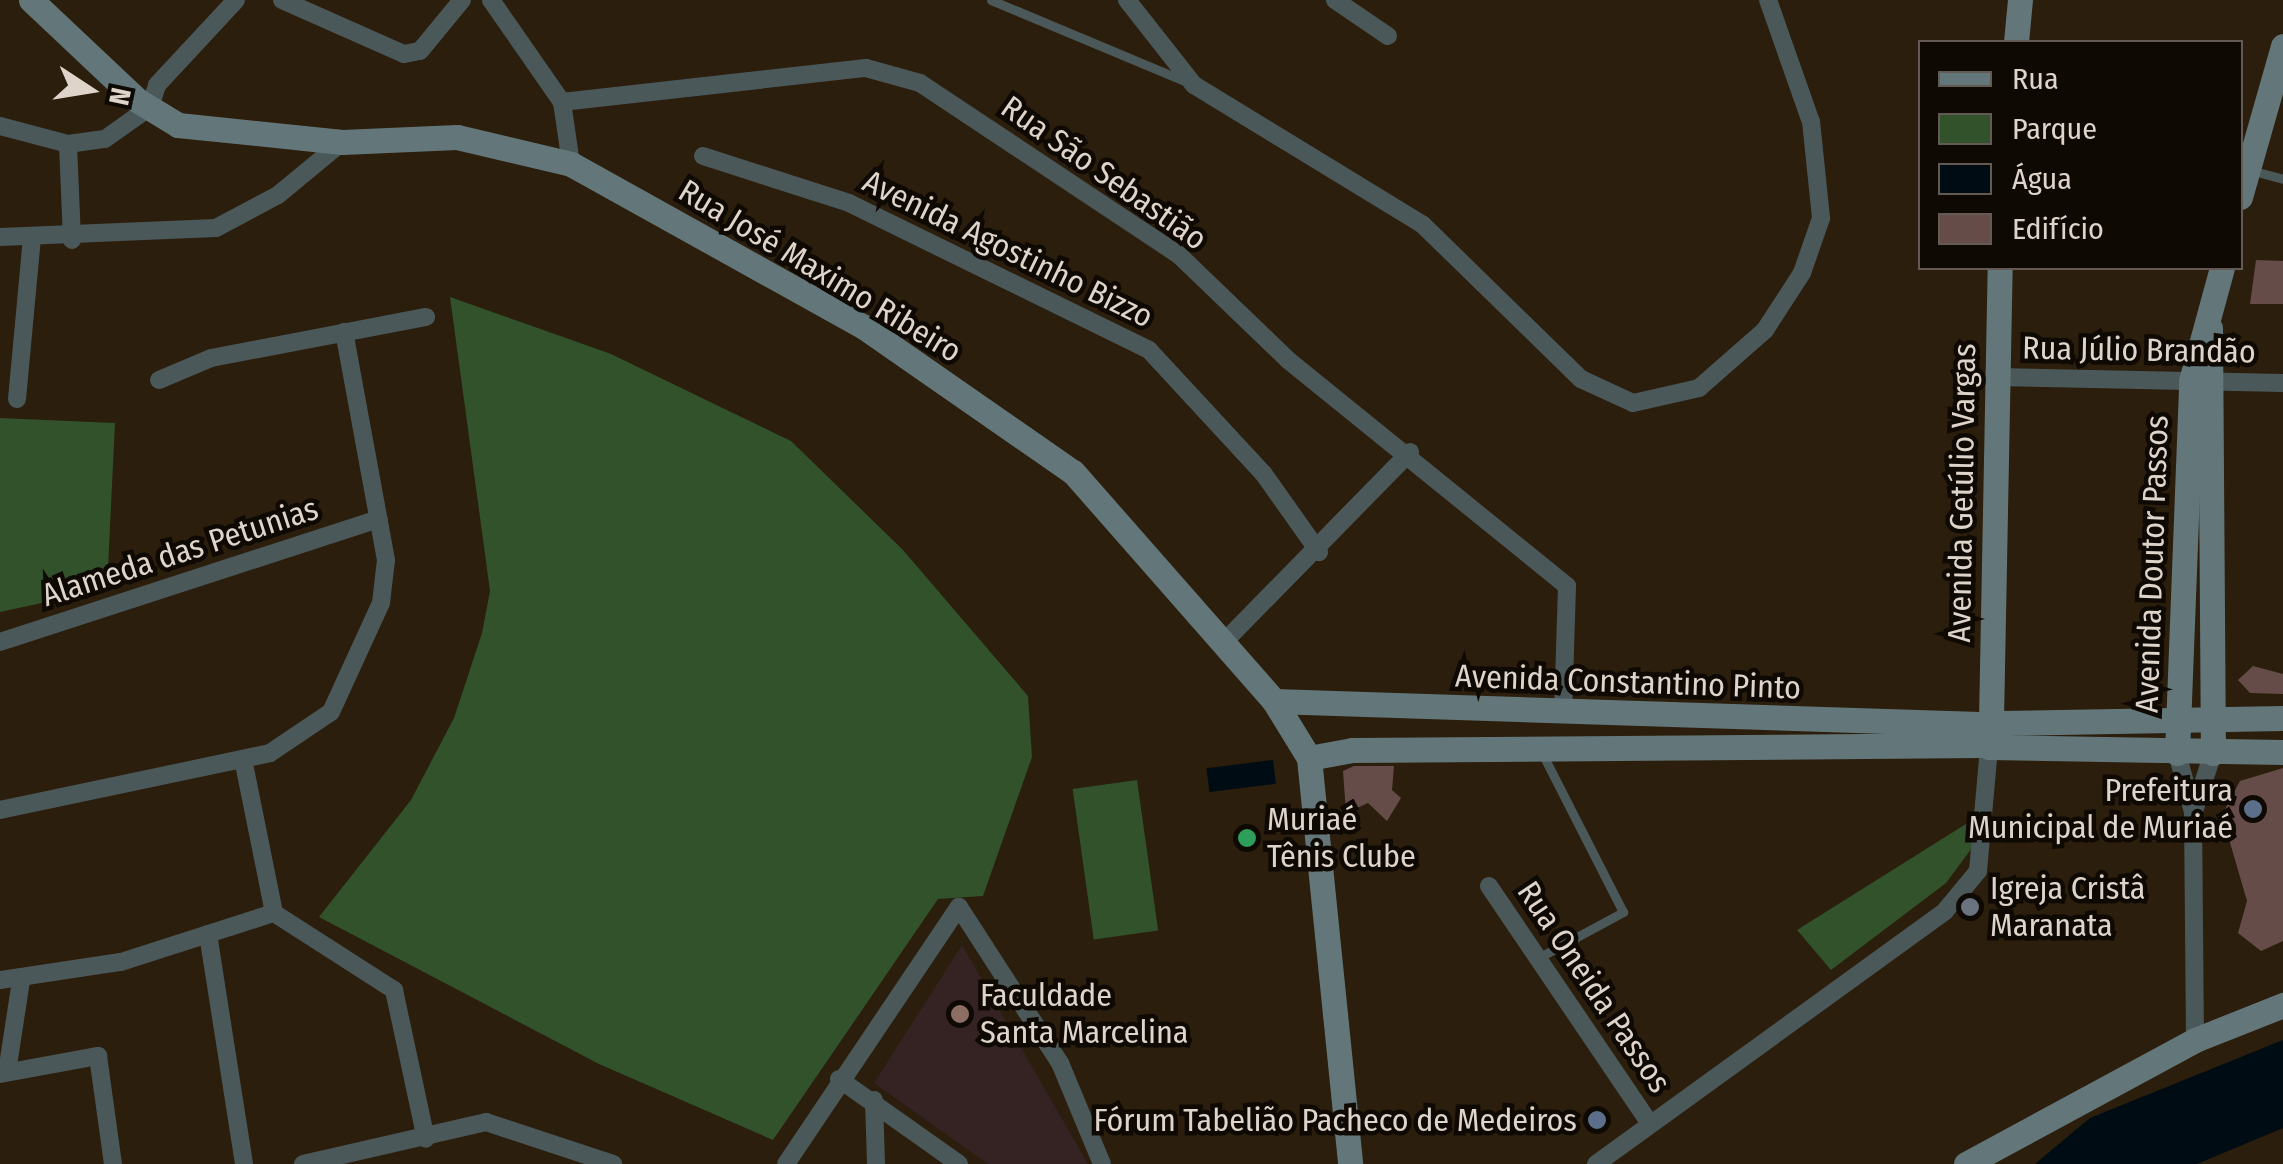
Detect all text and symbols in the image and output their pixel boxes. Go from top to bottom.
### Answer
north arrow [40,40,140,140]
legend [1918,40,2243,270]
text: Rua [2012,61,2059,97]
text: N [102,85,138,108]
street label: Rua São Sebastião [994,88,1214,258]
text: Parque [2012,111,2097,147]
text: Água [2012,161,2072,197]
street label: Avenida Agostinho Bizzo [857,162,1159,336]
street label: Rua José Maximo Ribeiro [672,171,968,371]
text: Edifício [2012,211,2104,247]
street label: Rua Júlio Brandão [2022,329,2256,371]
street label: Avenida Getúlio Vargas [1940,343,1984,643]
street label: Avenida Doutor Passos [2128,415,2176,713]
street label: Alameda das Petunias [37,489,323,615]
street label: Avenida Constantino Pinto [1454,657,1802,707]
place label: Prefeitura Municipal de Muriaé [1968,772,2233,847]
marker: Prefeitura Municipal de Muriaé [2242,798,2264,820]
place label: Muriaé Tênis Clube [1267,801,1416,876]
marker: Muriaé Tênis Clube [1236,827,1258,849]
place label: Igreja Cristâ Maranata [1990,870,2145,945]
street label: Rua Oneida Passos [1509,874,1679,1100]
marker: Igreja Cristâ Maranata [1959,896,1981,918]
place label: Faculdade Santa Marcelina [980,977,1189,1052]
marker: Faculdade Santa Marcelina [949,1003,971,1025]
place label: Fórum Tabelião Pacheco de Medeiros [1094,1101,1577,1139]
marker: Fórum Tabelião Pacheco de Medeiros [1586,1109,1608,1131]

